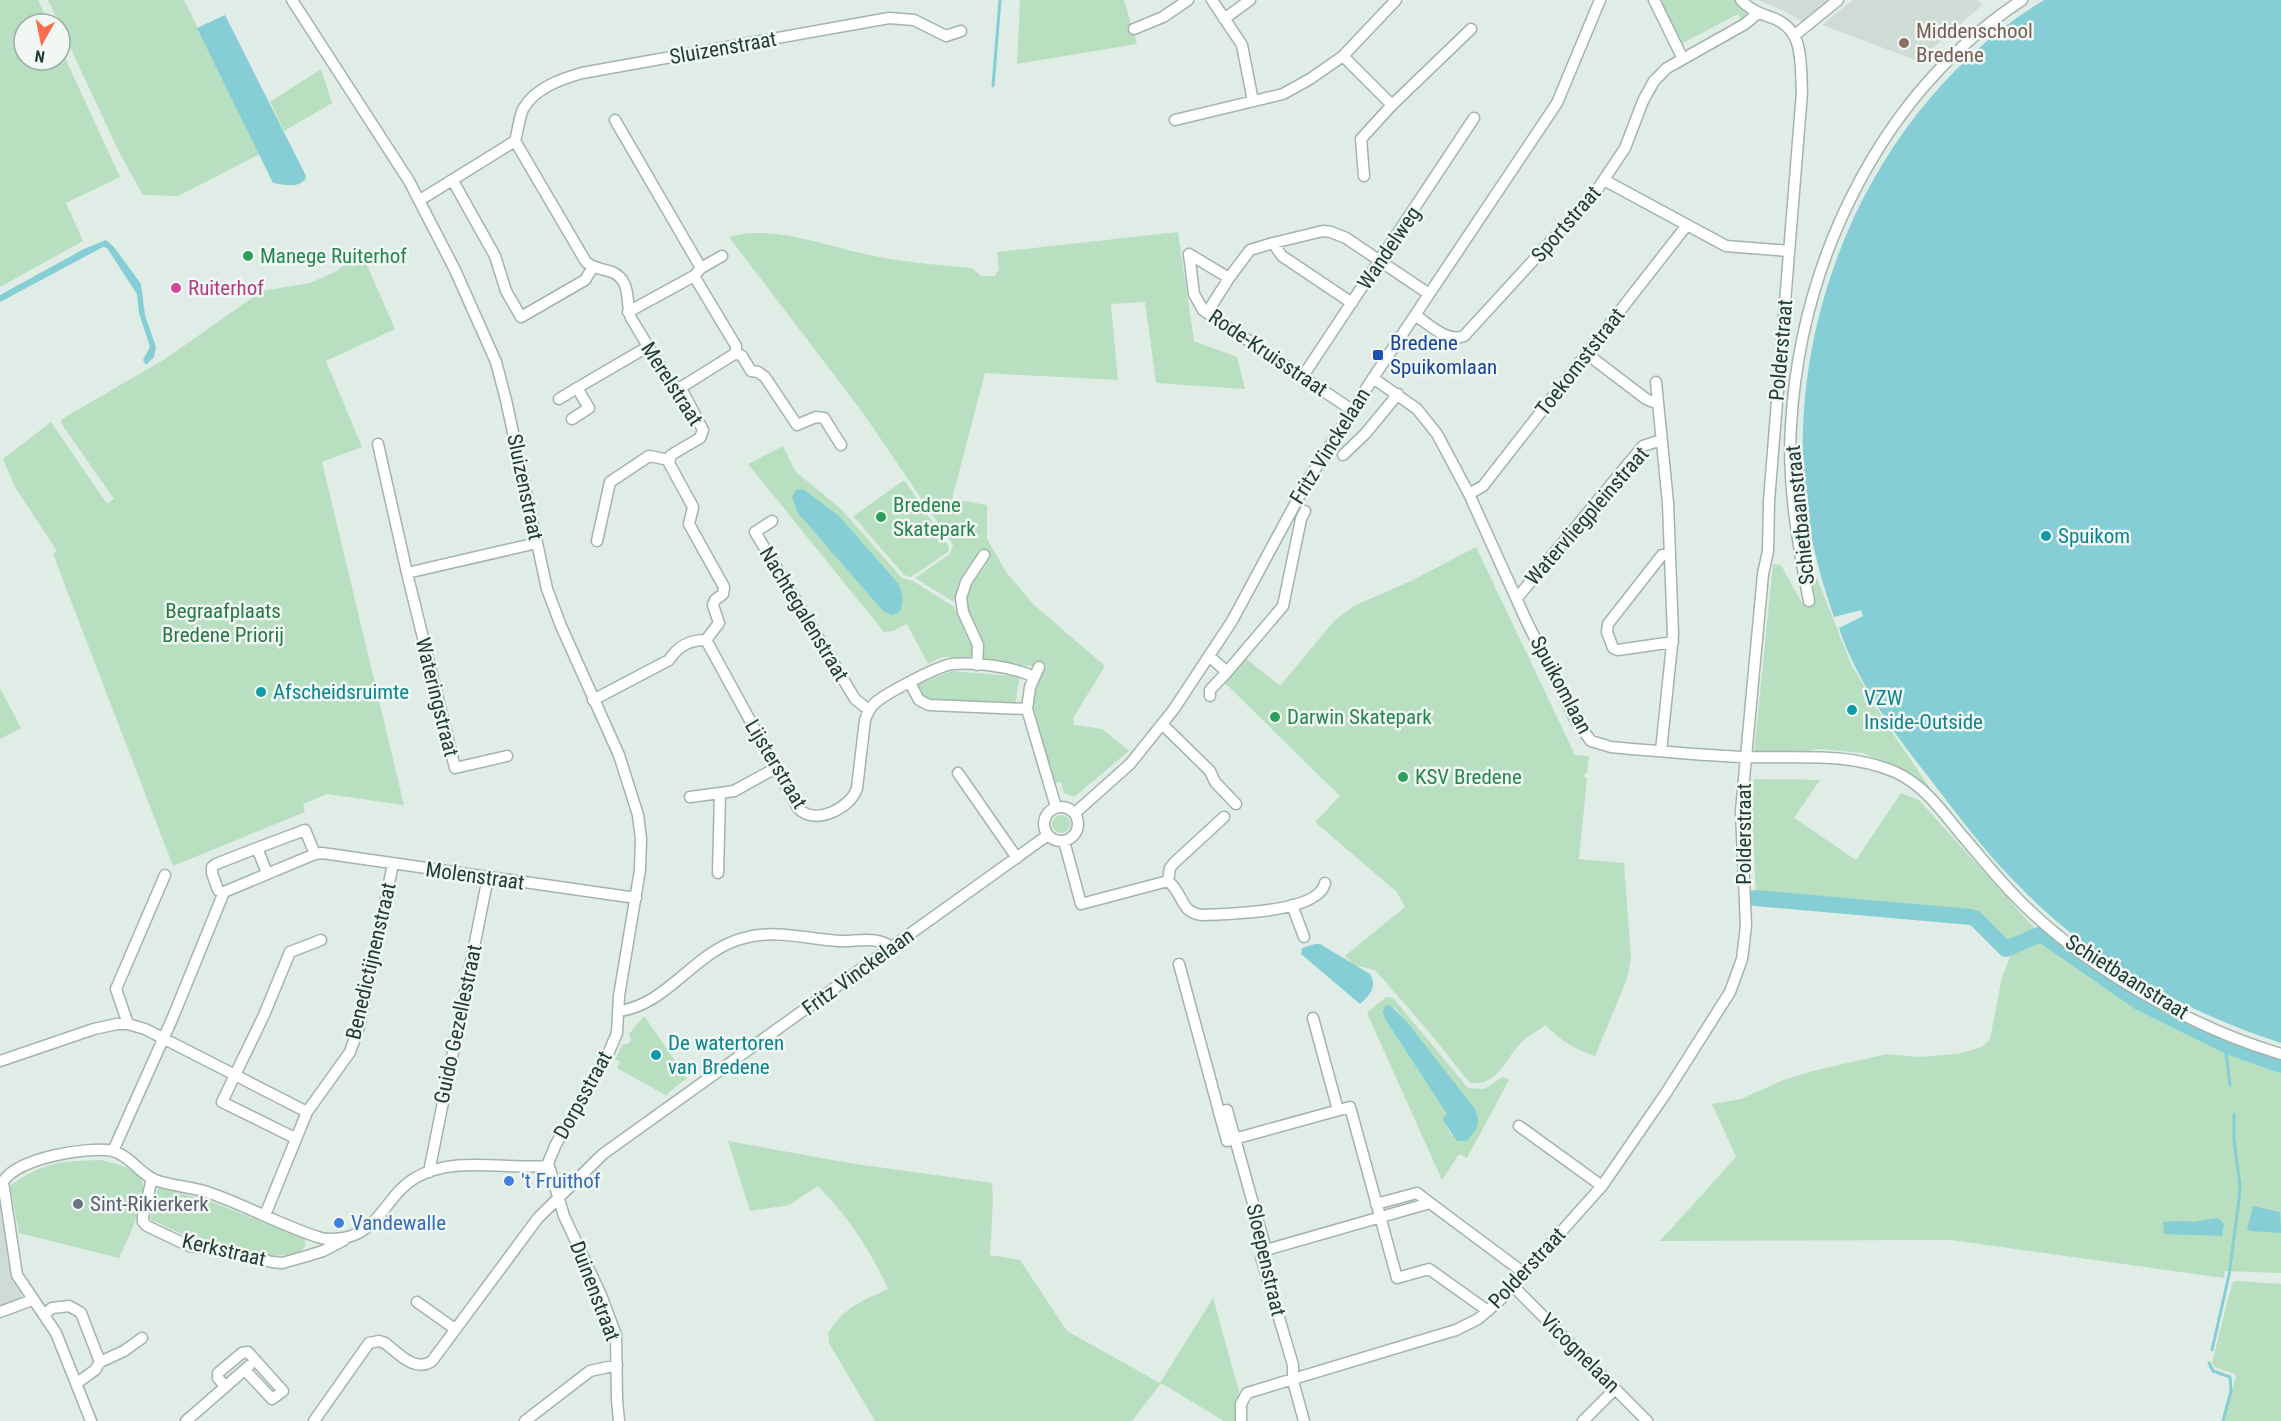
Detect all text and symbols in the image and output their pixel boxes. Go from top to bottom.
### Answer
north arrow [12,12,72,72]
place label: Middenschool Bredene [1916,19,2033,67]
street label: Sluizenstraat [668,27,778,69]
marker: Middenschool Bredene [1897,36,1911,50]
text: N [33,46,46,66]
street label: Sportstraat [1526,181,1606,267]
street label: Wandelweg [1353,202,1425,294]
place label: Manege Ruiterhof [260,244,407,268]
marker: Manege Ruiterhof [241,249,255,263]
place label: Ruiterhof [188,276,264,300]
marker: Ruiterhof [169,281,183,295]
street label: Polderstraat [1765,298,1797,402]
street label: Toekomststraat [1531,303,1629,421]
street label: Rode-Kruisstraat [1204,305,1332,401]
place label: Bredene Spuikomlaan [1390,331,1497,379]
street label: Merelstraat [636,338,708,430]
marker: Bredene Spuikomlaan [1371,348,1385,362]
street label: Fritz Vinckelaan [1285,384,1375,508]
street label: Sluizenstraat [502,432,548,542]
street label: Watervliegpleinstraat [1520,442,1654,590]
street label: Schietbaanstraat [1781,444,1819,586]
place label: Bredene Skatepark [893,493,976,541]
marker: Bredene Skatepark [874,510,888,524]
place label: Spuikom [2058,524,2130,548]
marker: Spuikom [2039,529,2053,543]
street label: Nachtegalenstraat [754,543,854,685]
park label: Begraafplaats Bredene Priorij [162,599,284,647]
street label: Spuikomlaan [1525,632,1597,738]
street label: Wateringstraat [411,635,463,759]
place label: Afscheidsruimte [273,680,409,704]
marker: Afscheidsruimte [254,685,268,699]
place label: VZW Inside-Outside [1864,686,1983,734]
marker: VZW Inside-Outside [1845,703,1859,717]
place label: Darwin Skatepark [1287,705,1432,729]
marker: Darwin Skatepark [1268,710,1282,724]
street label: Lijsterstraat [740,715,812,813]
place label: KSV Bredene [1415,765,1522,789]
marker: KSV Bredene [1396,770,1410,784]
street label: Polderstraat [1732,783,1756,885]
street label: Molenstraat [424,857,526,895]
street label: Benedictijnenstraat [341,880,401,1042]
street label: Fritz Vinckelaan [798,924,918,1020]
street label: Schietbaanstraat [2061,930,2193,1024]
street label: Guido Gezellestraat [429,942,487,1106]
place label: De watertoren van Bredene [668,1031,784,1079]
street label: Dorpsstraat [549,1047,617,1143]
marker: De watertoren van Bredene [649,1048,663,1062]
place label: 't Fruithof [521,1169,601,1193]
marker: 't Fruithof [502,1174,516,1188]
place label: Sint-Rikierkerk [90,1192,209,1216]
marker: Sint-Rikierkerk [71,1197,85,1211]
street label: Sloepenstraat [1241,1201,1291,1319]
place label: Vandewalle [351,1211,446,1235]
marker: Vandewalle [332,1216,346,1230]
street label: Polderstraat [1484,1223,1570,1313]
street label: Kerkstraat [180,1229,268,1271]
street label: Duinenstraat [565,1238,625,1344]
street label: Vicognelaan [1535,1308,1625,1398]

